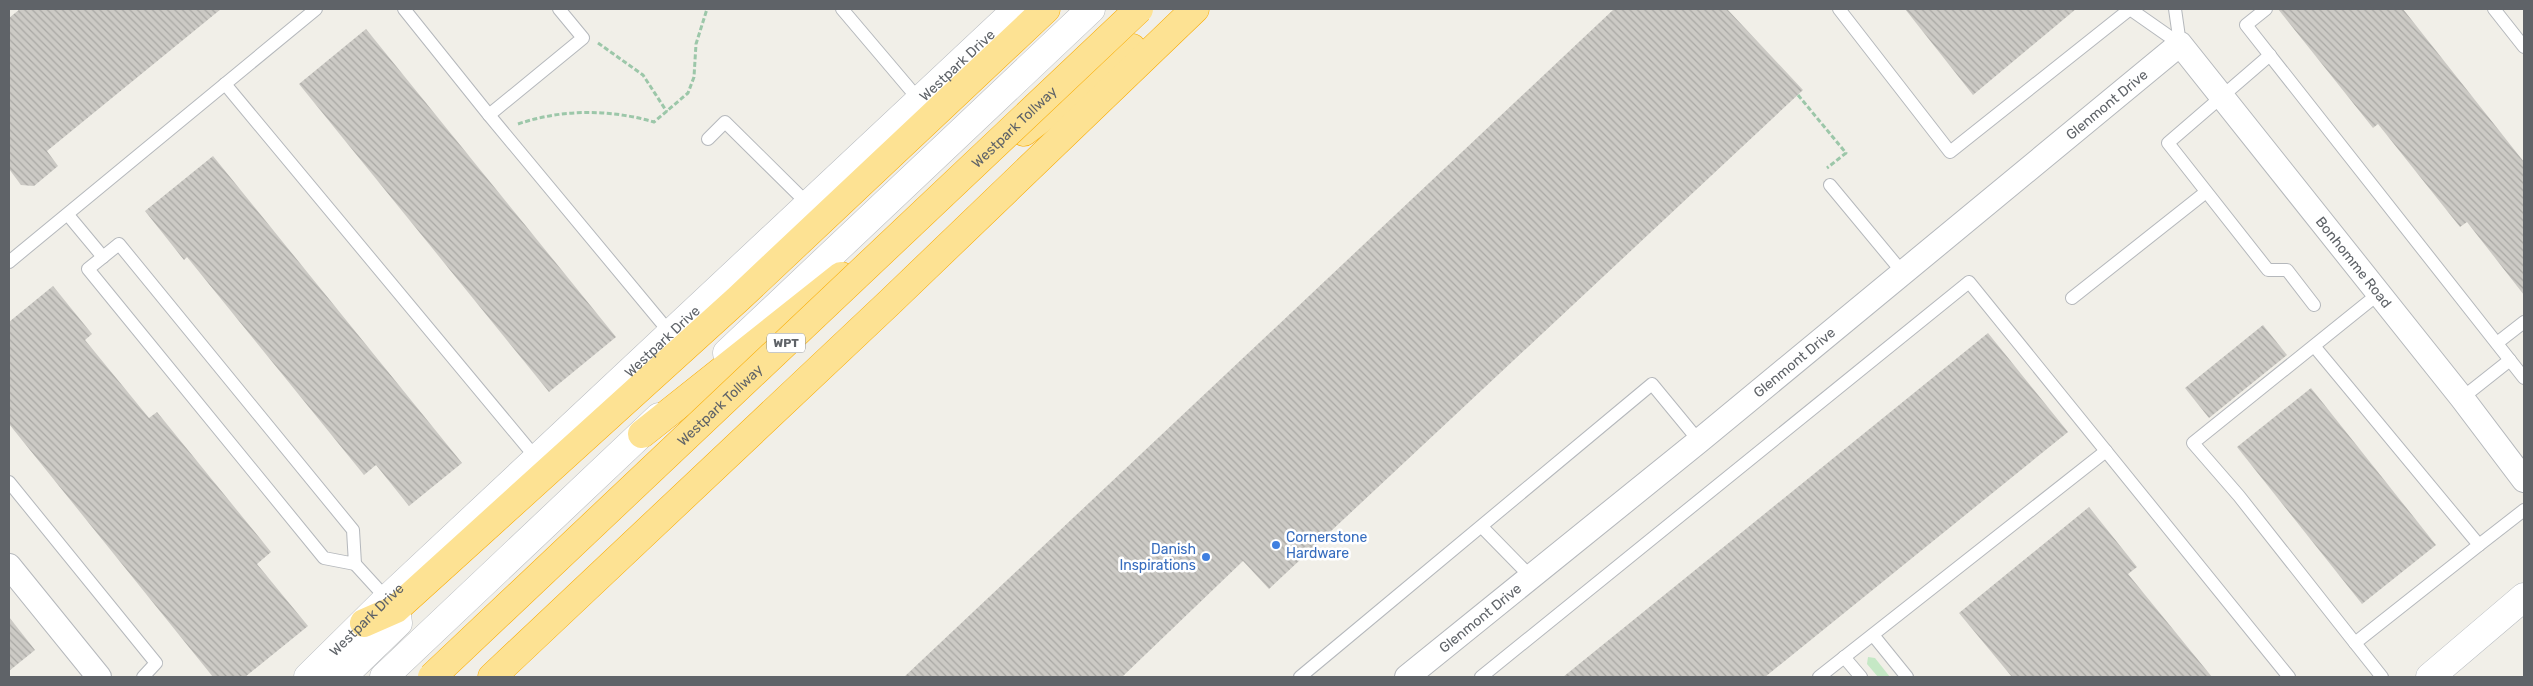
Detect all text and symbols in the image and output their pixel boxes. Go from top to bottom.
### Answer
street label: Westpark Drive [916,26,999,105]
street label: Glenmont Drive [2063,66,2151,144]
street label: Westpark Tollway [968,83,1061,172]
street label: Bonhomme Road [2312,213,2395,311]
street label: Westpark Drive [621,302,704,381]
street label: Glenmont Drive [1750,324,1839,401]
road number: WPT [767,333,805,352]
street label: Westpark Tollway [674,361,767,450]
place label: Cornerstone Hardware [1286,529,1367,562]
marker: Cornerstone Hardware [1270,539,1282,551]
place label: Danish Inspirations [1119,541,1196,574]
marker: Danish Inspirations [1200,551,1212,563]
street label: Westpark Drive [326,580,408,660]
street label: Glenmont Drive [1436,580,1525,657]

